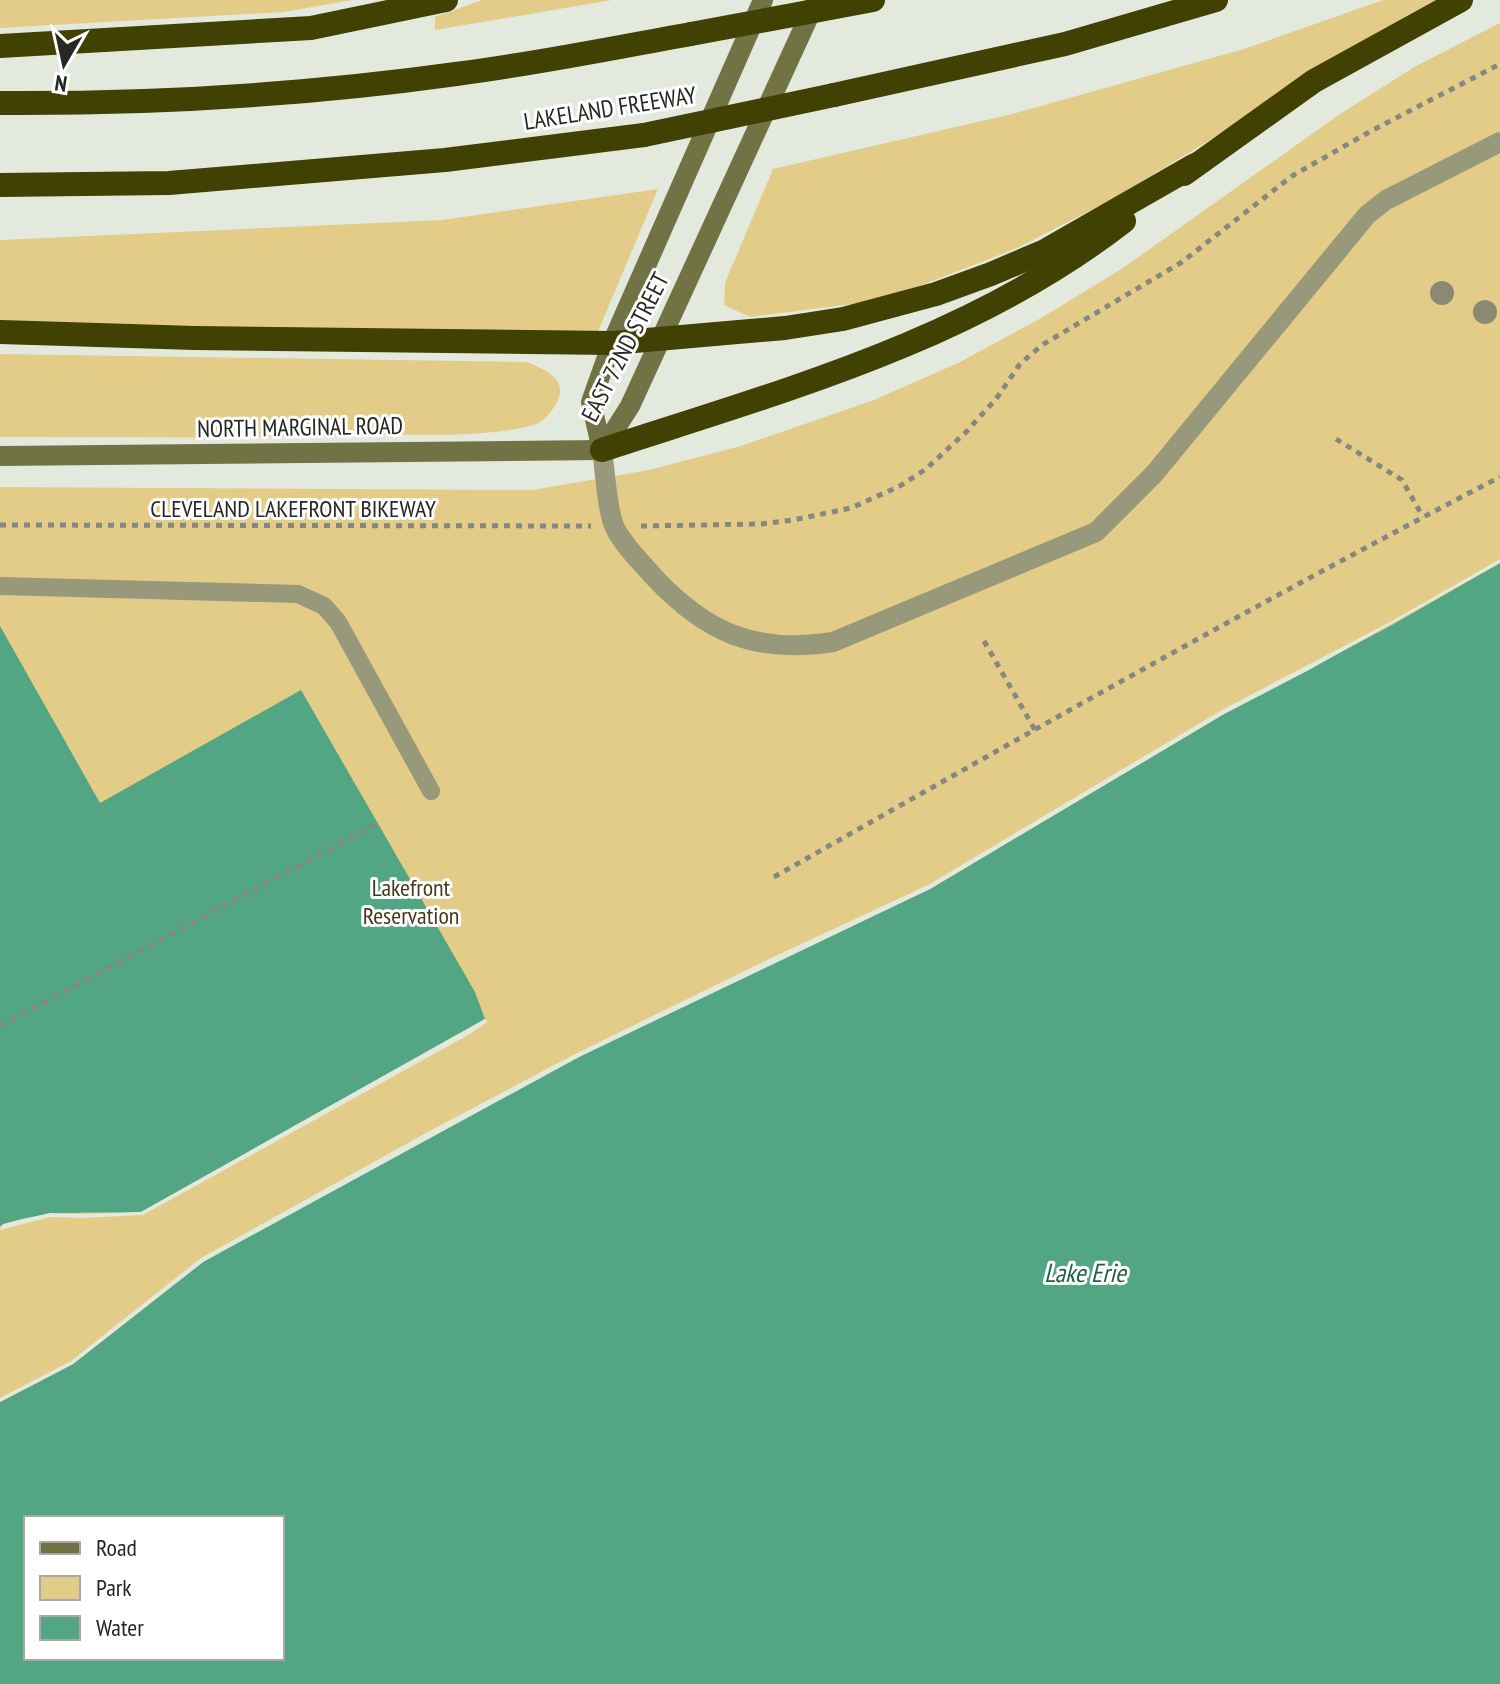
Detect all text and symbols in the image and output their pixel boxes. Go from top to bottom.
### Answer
north arrow [24,24,104,104]
text: N [53,69,69,99]
street label: LAKELAND FREEWAY [522,79,698,137]
street label: EAST 72ND STREET [574,267,676,427]
street label: NORTH MARGINAL ROAD [197,410,403,444]
street label: CLEVELAND LAKEFRONT BIKEWAY [150,493,436,524]
park label: Lakefront Reservation [363,872,459,931]
water label: Lake Erie [1044,1256,1128,1289]
legend [24,1516,284,1660]
text: Road [96,1532,137,1563]
text: Park [96,1572,132,1603]
text: Water [96,1612,144,1643]

